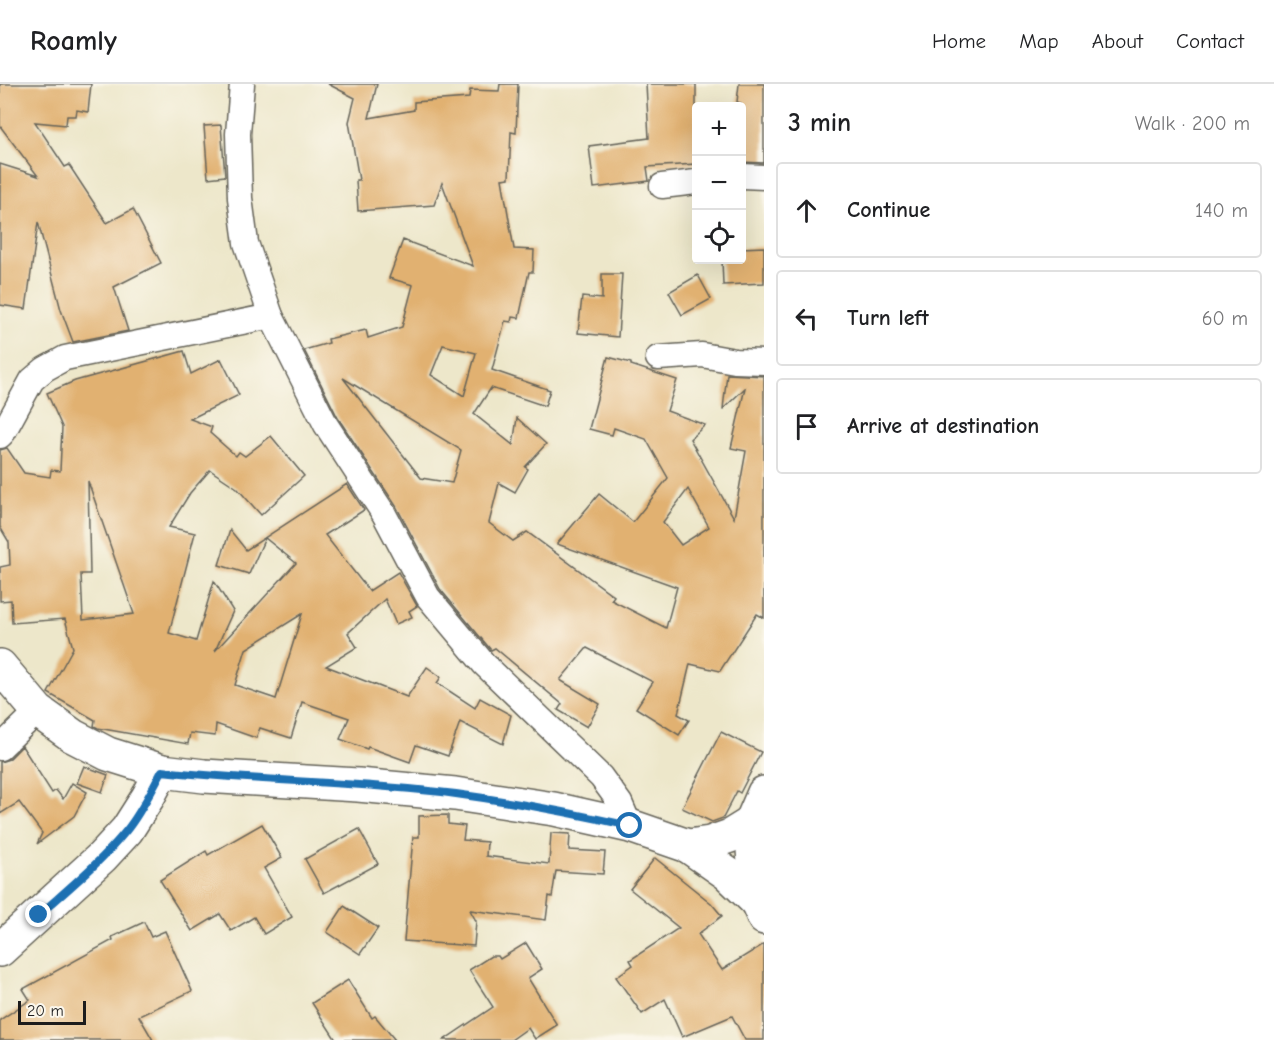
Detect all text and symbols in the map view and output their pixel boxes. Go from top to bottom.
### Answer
text: Roamly [30,25,117,57]
text: Home [932,29,986,53]
text: Map [1019,29,1059,53]
text: About [1092,29,1143,53]
text: Contact [1176,29,1244,53]
map controls [692,102,746,264]
button: + [692,102,746,156]
text: 3 min [788,108,851,138]
text: Walk · 200 m [1135,112,1250,135]
button: − [692,156,746,210]
icon: ahead [790,194,823,227]
text: Continue [847,197,930,223]
text: 140 m [1195,199,1248,222]
button: locate [692,210,746,264]
icon: left [790,302,823,335]
text: Turn left [847,305,929,331]
text: 60 m [1202,307,1248,330]
icon: arrive [790,410,823,443]
text: Arrive at destination [847,413,1039,439]
route start [616,812,642,838]
route end [25,901,51,927]
scale bar [18,998,86,1026]
text: 20 m [27,1002,64,1020]

